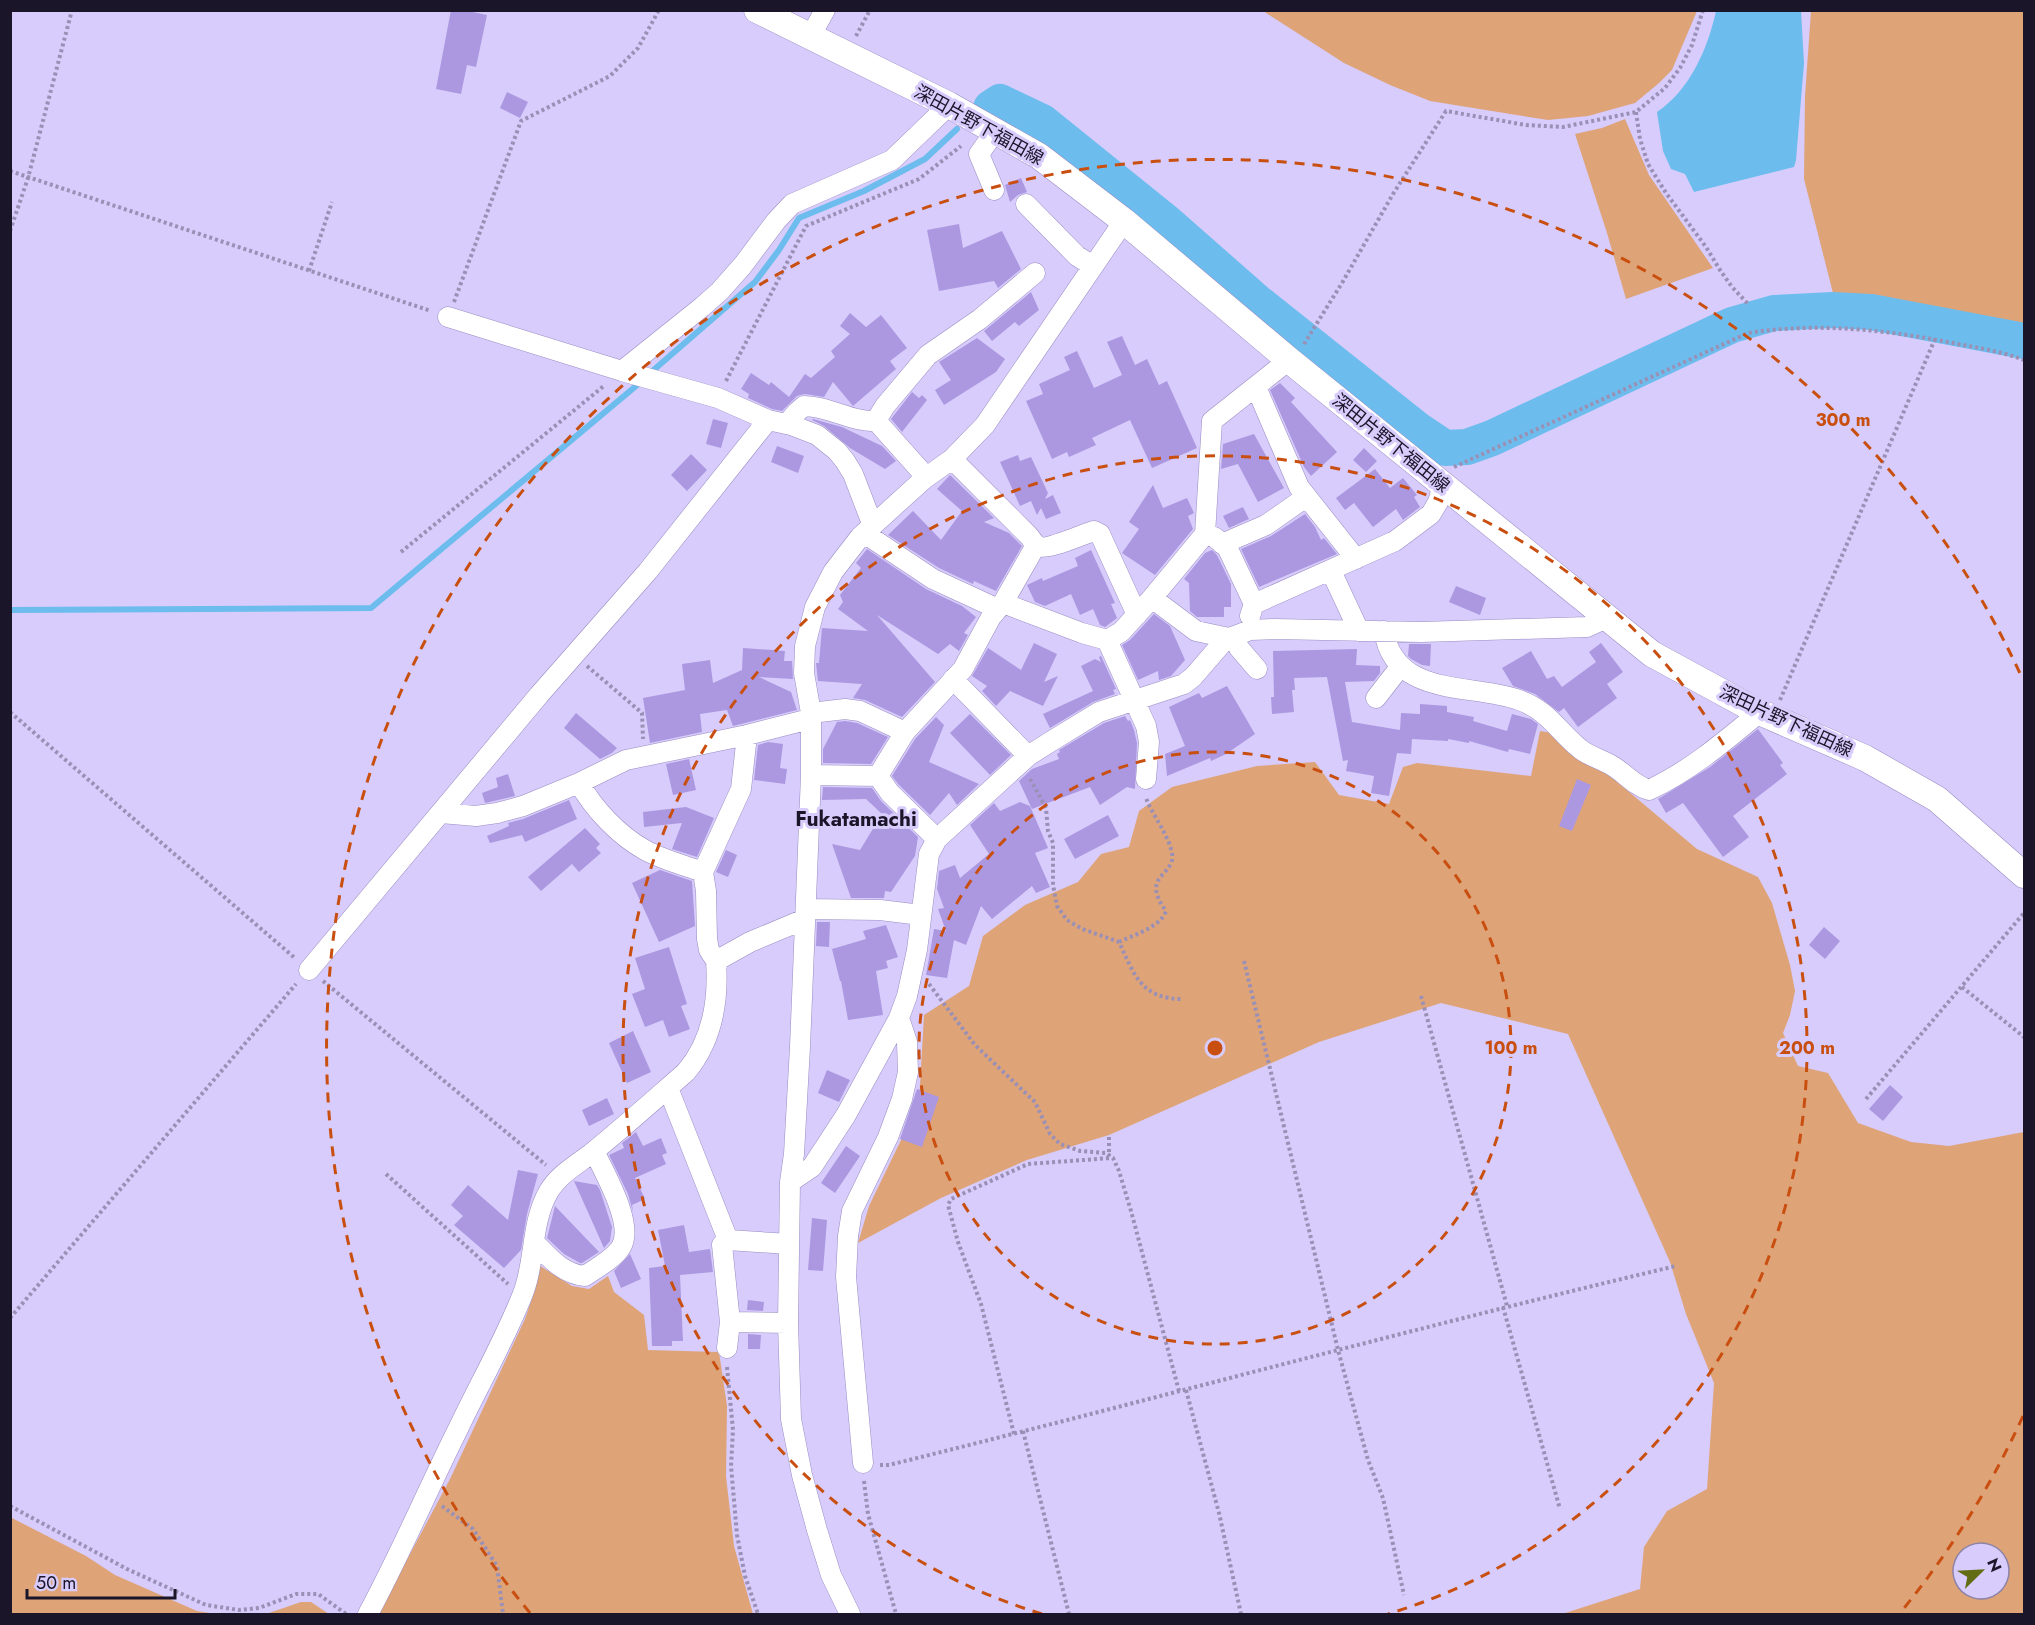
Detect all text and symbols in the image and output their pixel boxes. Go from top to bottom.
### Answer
street label: 深田片野下福田線 [910,79,1048,171]
street label: 深田片野下福田線 [1327,388,1455,498]
text: 300 m [1815,407,1871,433]
street label: 深田片野下福田線 [1715,679,1857,763]
district label: Fukatamachi [795,804,917,834]
text: 100 m [1484,1035,1538,1061]
text: 200 m [1779,1035,1835,1061]
centre of rings [1205,1038,1225,1058]
north arrow [1951,1541,2011,1601]
text: N [1981,1555,2007,1576]
scale bar [27,1562,176,1600]
text: 50 m [36,1570,76,1596]

